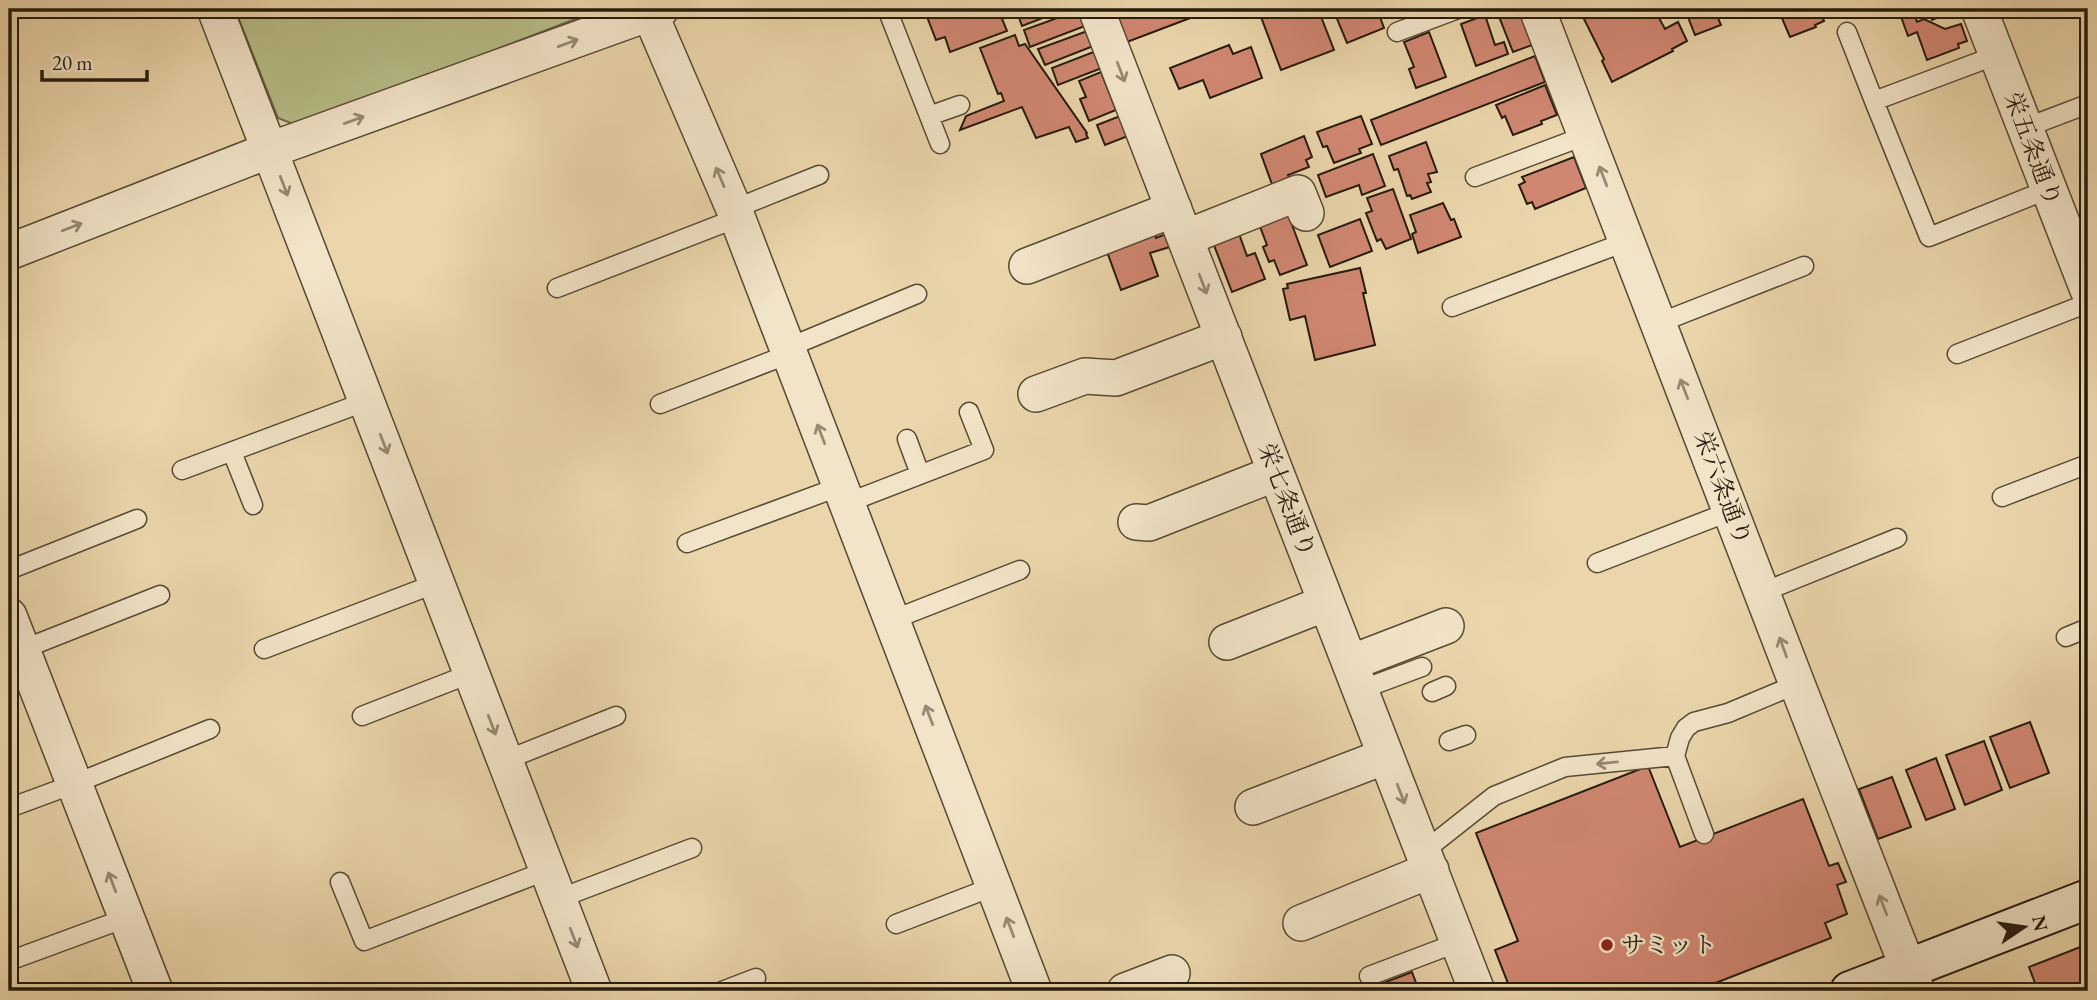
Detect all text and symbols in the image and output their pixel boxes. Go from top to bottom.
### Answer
one-way arrow [556,36,578,48]
scale bar [42,38,147,82]
text: 20 m [52,49,93,76]
one-way arrow [1115,61,1128,83]
street label: 栄五条通り [1997,87,2069,210]
one-way arrow [342,113,364,125]
one-way arrow [713,166,726,188]
one-way arrow [1595,166,1608,188]
one-way arrow [279,175,292,197]
one-way arrow [61,220,83,233]
one-way arrow [1198,273,1211,295]
one-way arrow [1677,378,1690,400]
one-way arrow [813,424,826,446]
street label: 栄六条通り [1687,426,1759,549]
one-way arrow [379,433,391,455]
street label: 栄七条通り [1251,438,1323,561]
one-way arrow [1776,636,1788,658]
one-way arrow [921,705,934,726]
one-way arrow [487,714,500,736]
one-way arrow [1596,757,1619,770]
one-way arrow [1395,782,1408,804]
one-way arrow [105,871,118,893]
north arrow [1988,892,2058,962]
one-way arrow [1875,894,1888,916]
text: N [2026,913,2054,934]
one-way arrow [1003,917,1016,939]
one-way arrow [568,926,581,948]
place label: サミット [1621,929,1717,960]
marker: サミット [1599,937,1615,953]

